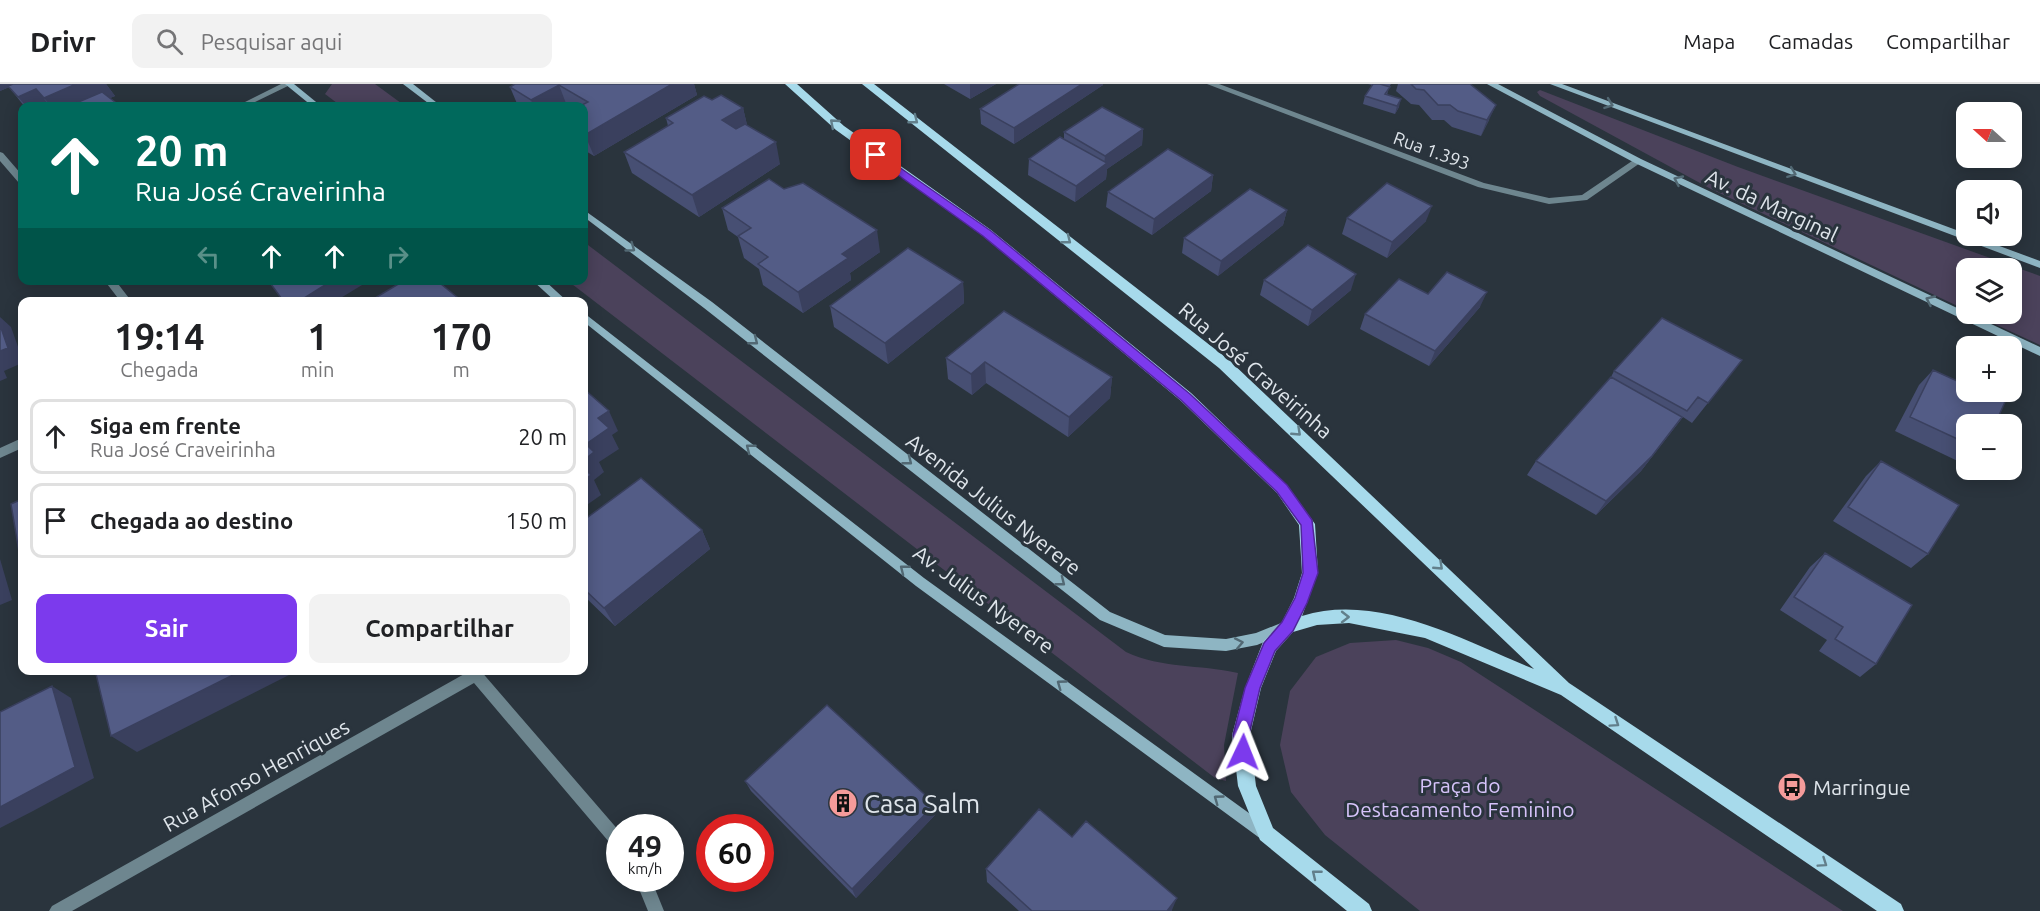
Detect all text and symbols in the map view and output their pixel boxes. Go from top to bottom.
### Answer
search box [132,14,552,68]
icon: search [153,25,186,58]
text: Drivr [30,26,96,57]
text: Pesquisar aqui [201,29,342,54]
text: Mapa [1683,29,1735,53]
text: Camadas [1768,29,1853,53]
text: Compartilhar [1886,29,2010,53]
one-way arrow [1603,97,1614,110]
north arrow [1956,102,2022,168]
map controls [1956,102,2022,480]
one-way arrow [907,112,918,123]
one-way arrow [830,119,841,130]
icon: ahead [36,126,114,204]
text: 20 m [135,127,229,174]
street label: Rua 1.393 [1391,127,1473,173]
pin [850,129,901,180]
icon: arrive [859,138,892,171]
street label: Av. da Marginal [1702,164,1842,246]
one-way arrow [1786,165,1796,178]
text: Rua José Craveirinha [135,176,386,206]
one-way arrow [1674,176,1685,188]
button: sound [1956,180,2022,246]
one-way arrow [1060,233,1071,244]
icon: left [192,240,225,273]
icon: ahead [255,240,288,273]
icon: ahead [318,240,351,273]
icon: right [381,240,414,273]
one-way arrow [624,241,635,252]
button: layers [1956,258,2022,324]
one-way arrow [1926,295,1937,307]
street label: Rua José Craveirinha [1174,297,1338,443]
text: 19:14 [114,316,204,357]
text: 1 [307,316,328,357]
text: 170 [431,316,492,357]
one-way arrow [748,333,759,344]
button: + [1956,336,2022,402]
text: Chegada [120,358,199,381]
text: min [301,358,334,381]
text: m [453,358,470,381]
text: Siga em frente [90,413,241,438]
button: − [1956,414,2022,480]
icon: ahead [39,420,72,453]
text: 20 m [518,424,567,449]
one-way arrow [1290,425,1301,436]
street label: Avenida Julius Nyerere [902,428,1086,580]
text: Rua José Craveirinha [90,438,276,461]
one-way arrow [746,445,757,456]
one-way arrow [901,454,912,465]
icon: arrive [39,504,72,537]
text: Chegada ao destino [90,508,293,533]
text: 150 m [506,508,567,533]
street label: Av. Julius Nyerere [909,540,1059,658]
one-way arrow [1432,559,1443,570]
one-way arrow [900,565,911,576]
one-way arrow [1054,574,1065,585]
button: Sair [36,594,297,663]
button: Compartilhar [309,594,570,663]
one-way arrow [1340,611,1349,623]
one-way arrow [1234,637,1244,650]
one-way arrow [1056,680,1067,691]
street label: Rua Afonso Henriques [159,714,353,836]
one-way arrow [1609,716,1620,727]
position arrow [1211,720,1275,784]
bus stop icon: Marringue [1776,771,1808,803]
park label: Praça do Destacamento Feminino [1345,773,1575,821]
place label: Marringue [1813,775,1911,799]
building icon: Casa Salm [827,787,859,819]
place label: Casa Salm [864,789,980,818]
one-way arrow [1214,795,1225,806]
speed limit sign: 60 [696,814,774,892]
text: 49 [628,829,662,863]
one-way arrow [1817,856,1828,867]
text: km/h [628,860,662,877]
one-way arrow [1312,871,1323,882]

